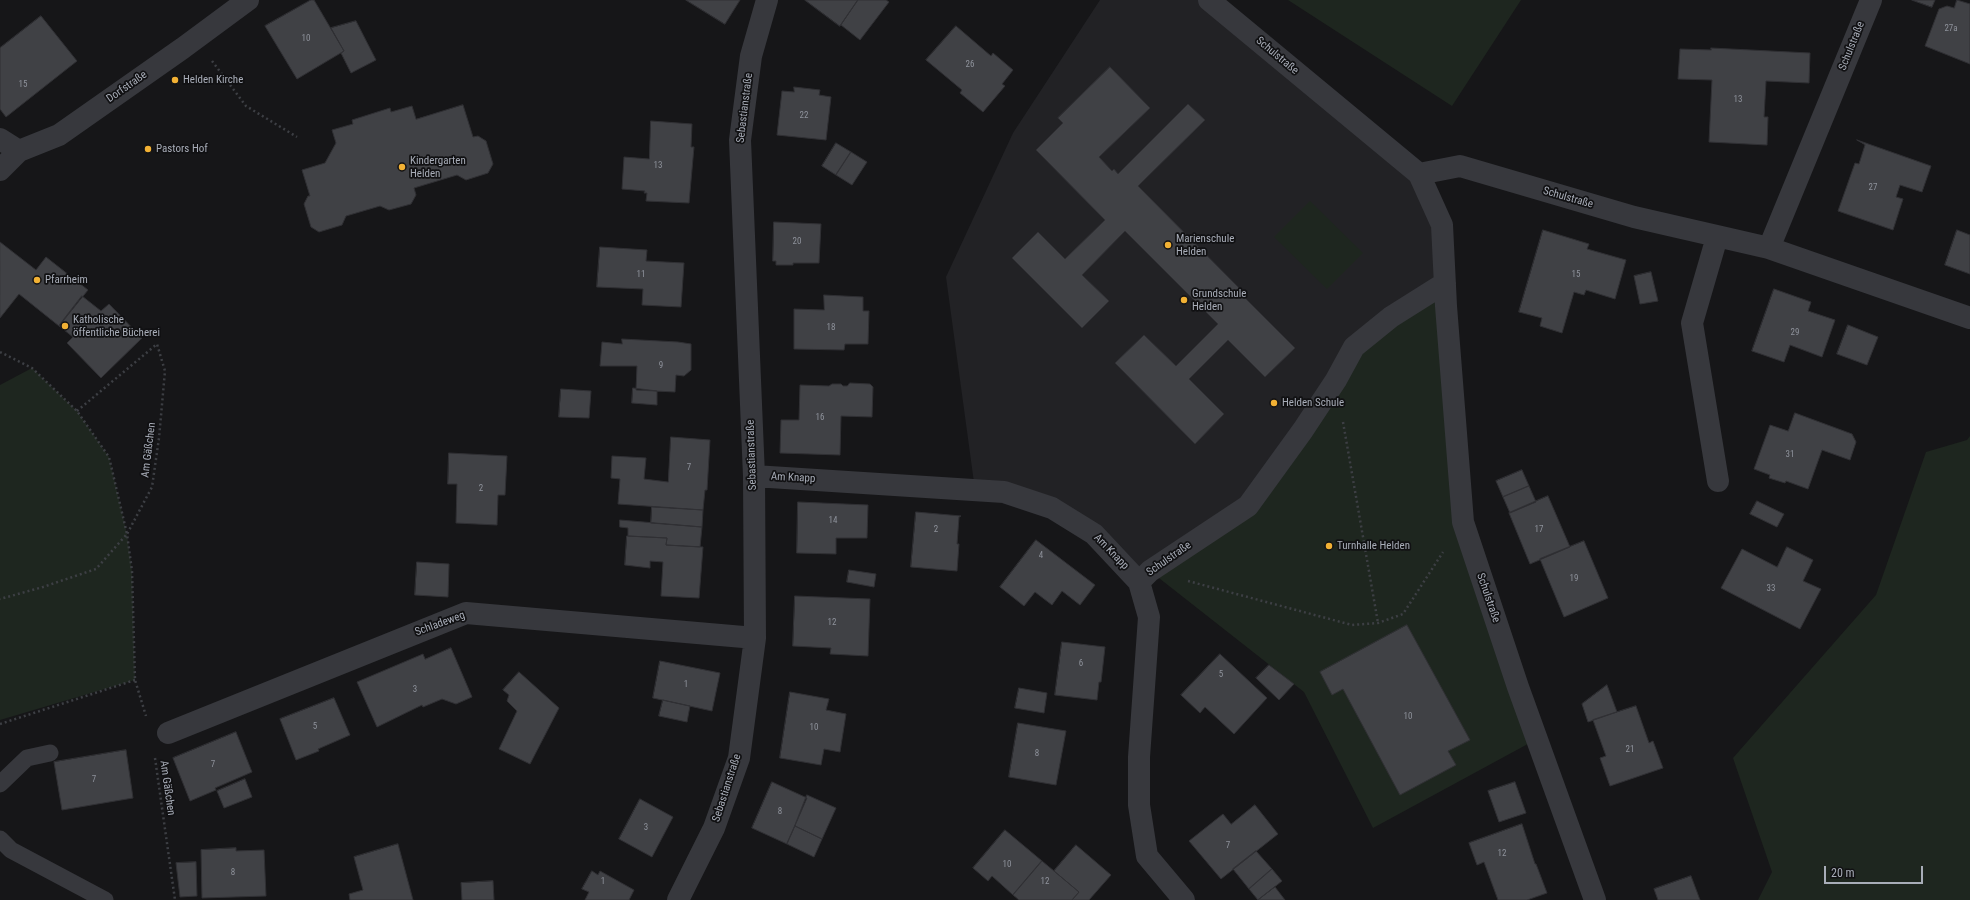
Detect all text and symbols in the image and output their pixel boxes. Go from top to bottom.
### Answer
street label: Schulstraße [1836,20,1868,72]
house number: 27a [1944,24,1958,34]
house number: 10 [302,34,310,44]
street label: Schulstraße [1253,34,1301,78]
house number: 26 [966,60,974,70]
street label: Dorfstraße [104,68,150,106]
street label: Sebastianstraße [734,72,756,144]
place label: Helden Kirche [183,73,243,87]
marker: Helden Kirche [170,75,180,85]
house number: 15 [19,80,27,90]
house number: 13 [1734,95,1742,105]
house number: 22 [800,111,808,121]
place label: Pastors Hof [156,142,208,156]
marker: Pastors Hof [143,144,153,154]
place label: Kindergarten Helden [410,154,466,180]
house number: 13 [654,161,662,171]
marker: Kindergarten Helden [397,162,407,172]
house number: 27 [1869,183,1877,193]
street label: Schulstraße [1541,185,1595,211]
place label: Marienschule Helden [1176,232,1234,258]
house number: 20 [793,237,801,247]
marker: Marienschule Helden [1163,240,1173,250]
house number: 11 [637,270,645,280]
house number: 15 [1572,270,1580,280]
place label: Pfarrheim [45,273,88,287]
marker: Pfarrheim [32,275,42,285]
place label: Grundschule Helden [1192,287,1246,313]
marker: Grundschule Helden [1179,295,1189,305]
place label: Katholische öffentliche Bücherei [73,313,160,339]
marker: Katholische öffentliche Bücherei [60,321,70,331]
house number: 18 [827,323,835,333]
house number: 29 [1791,328,1799,338]
house number: 9 [659,361,663,371]
place label: Helden Schule [1282,396,1344,410]
marker: Helden Schule [1269,398,1279,408]
house number: 16 [816,413,824,423]
street label: Sebastianstraße [744,420,760,490]
street label: Am Gäßchen [139,422,159,478]
house number: 31 [1786,450,1794,460]
house number: 7 [687,463,691,473]
street label: Am Knapp [770,470,816,486]
house number: 2 [479,484,483,494]
house number: 14 [829,516,837,526]
house number: 2 [934,525,938,535]
house number: 17 [1535,525,1543,535]
street label: Am Knapp [1091,531,1131,573]
street label: Schulstraße [1144,539,1194,579]
place label: Turnhalle Helden [1337,539,1410,553]
marker: Turnhalle Helden [1324,541,1334,551]
house number: 4 [1039,551,1043,561]
street label: Schulstraße [1473,571,1503,625]
house number: 19 [1570,574,1578,584]
house number: 33 [1767,584,1775,594]
street label: Schladeweg [413,609,467,639]
house number: 12 [828,618,836,628]
house number: 6 [1079,659,1083,669]
house number: 5 [1219,670,1223,680]
house number: 1 [684,680,688,690]
house number: 3 [413,685,417,695]
house number: 10 [1404,712,1412,722]
house number: 5 [313,722,317,732]
house number: 10 [810,723,818,733]
house number: 21 [1626,745,1634,755]
house number: 8 [1035,749,1039,759]
street label: Sebastianstraße [710,752,744,824]
street label: Am Gäßchen [157,760,177,816]
house number: 7 [211,760,215,770]
house number: 7 [92,775,96,785]
house number: 8 [778,807,782,817]
house number: 3 [644,823,648,833]
house number: 7 [1226,841,1230,851]
house number: 12 [1498,849,1506,859]
scale bar [1826,858,1925,884]
house number: 10 [1003,860,1011,870]
text: 20 m [1831,866,1855,880]
house number: 8 [231,868,235,878]
house number: 1 [601,877,605,887]
house number: 12 [1041,877,1049,887]

